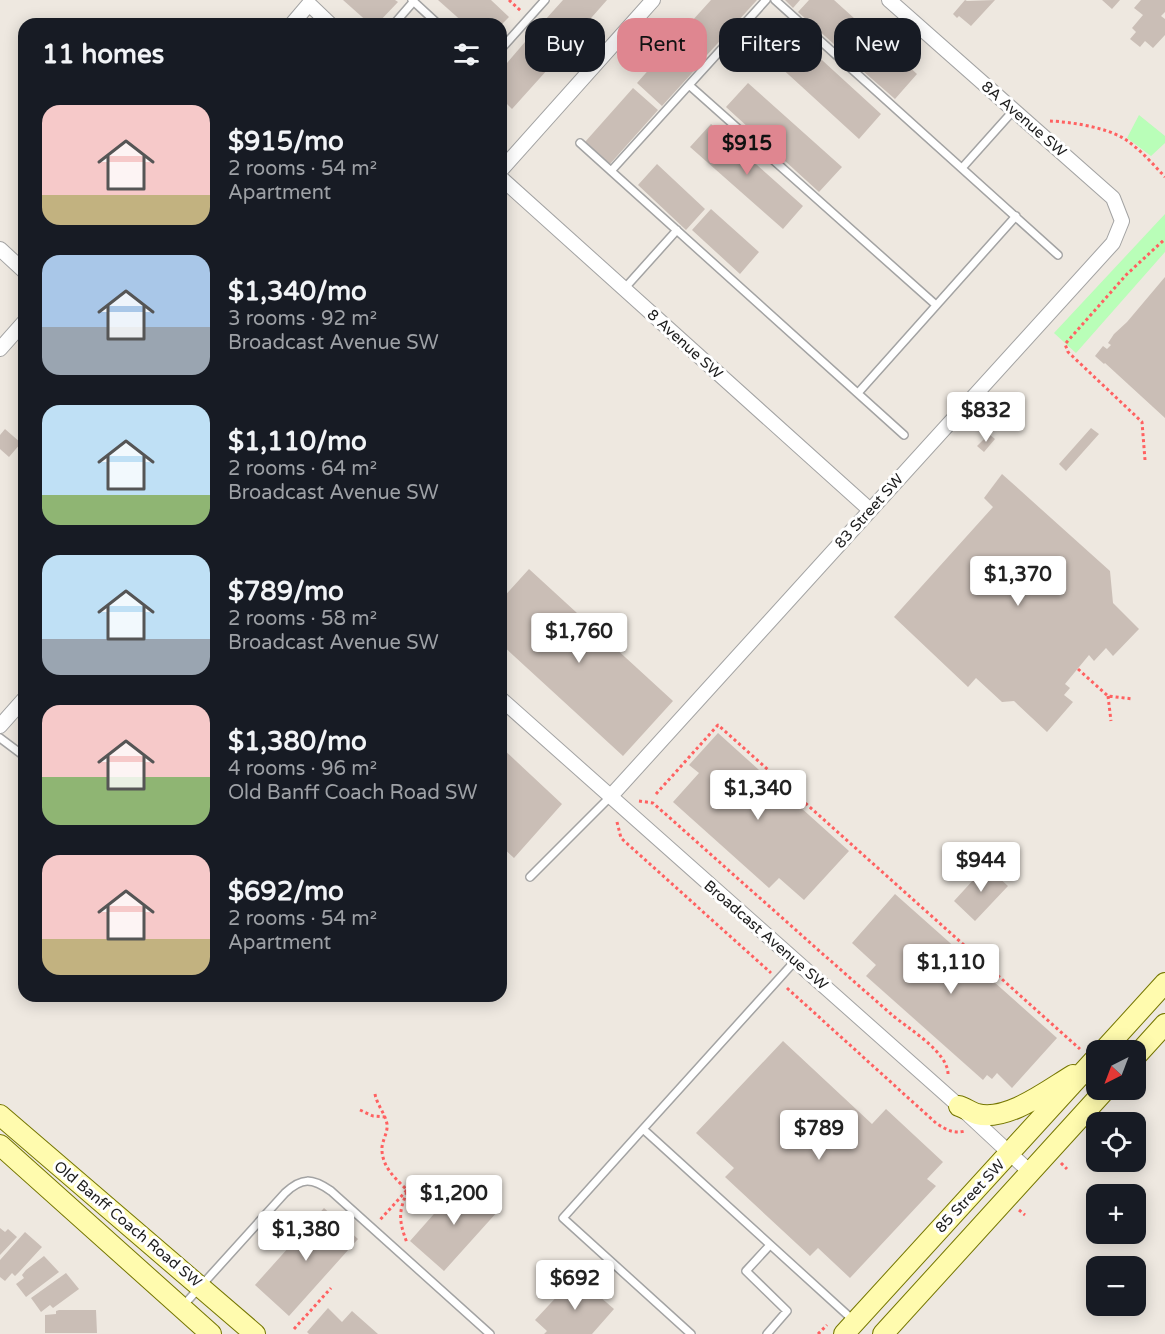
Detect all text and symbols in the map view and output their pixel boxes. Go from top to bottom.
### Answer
chip: Buy [525,18,605,72]
chip: Rent [617,18,707,72]
chip: Filters [719,18,822,72]
chip: New [834,18,921,72]
icon: filters [450,38,483,71]
text: 11 homes [42,39,164,70]
street label: 8A Avenue SW [978,77,1070,161]
pin: $915 [711,125,783,176]
text: $915/mo [228,126,344,157]
icon: home [90,129,162,201]
text: $915 [722,132,772,156]
text: 2 rooms · 54 m² [228,157,377,181]
text: Apartment [228,181,331,205]
text: $1,340/mo [228,276,367,307]
icon: home [90,279,162,351]
street label: 8 Avenue SW [644,305,726,383]
text: 3 rooms · 92 m² [228,307,377,331]
text: Broadcast Avenue SW [228,331,439,355]
pin: $832 [950,392,1022,443]
text: $832 [961,399,1011,423]
text: $1,110/mo [228,426,367,457]
icon: home [90,429,162,501]
text: 2 rooms · 64 m² [228,457,377,481]
street label: 83 Street SW [831,470,907,552]
text: Broadcast Avenue SW [228,481,439,505]
pin: $1,370 [969,556,1067,607]
text: $1,370 [984,563,1052,587]
text: $789/mo [228,576,344,607]
icon: home [90,579,162,651]
text: 2 rooms · 58 m² [228,607,377,631]
pin: $1,760 [530,613,628,664]
text: $1,760 [545,620,613,644]
text: Broadcast Avenue SW [228,631,439,655]
text: $1,380/mo [228,726,367,757]
icon: home [90,729,162,801]
text: 4 rooms · 96 m² [228,757,377,781]
pin: $1,340 [709,770,807,821]
text: $1,340 [724,777,792,801]
text: Old Banff Coach Road SW [228,781,478,805]
pin: $944 [945,842,1017,893]
text: $944 [956,849,1006,873]
text: $692/mo [228,876,344,907]
street label: Broadcast Avenue SW [700,876,832,994]
icon: home [90,879,162,951]
text: 2 rooms · 54 m² [228,907,377,931]
text: Apartment [228,931,331,955]
pin: $1,110 [902,944,1000,995]
text: $1,110 [917,951,985,975]
north arrow [1086,1040,1146,1100]
map controls [1086,1040,1146,1316]
pin: $789 [783,1110,855,1161]
button: locate [1086,1112,1146,1172]
text: $789 [794,1117,844,1141]
street label: 85 Street SW [931,1156,1009,1236]
street label: Old Banff Coach Road SW [51,1157,205,1291]
pin: $1,200 [405,1175,503,1226]
text: $1,200 [420,1182,488,1206]
button: + [1086,1184,1146,1244]
pin: $1,380 [257,1211,355,1262]
text: $1,380 [272,1218,340,1242]
button: − [1086,1256,1146,1316]
pin: $692 [539,1260,611,1311]
text: $692 [550,1267,600,1291]

